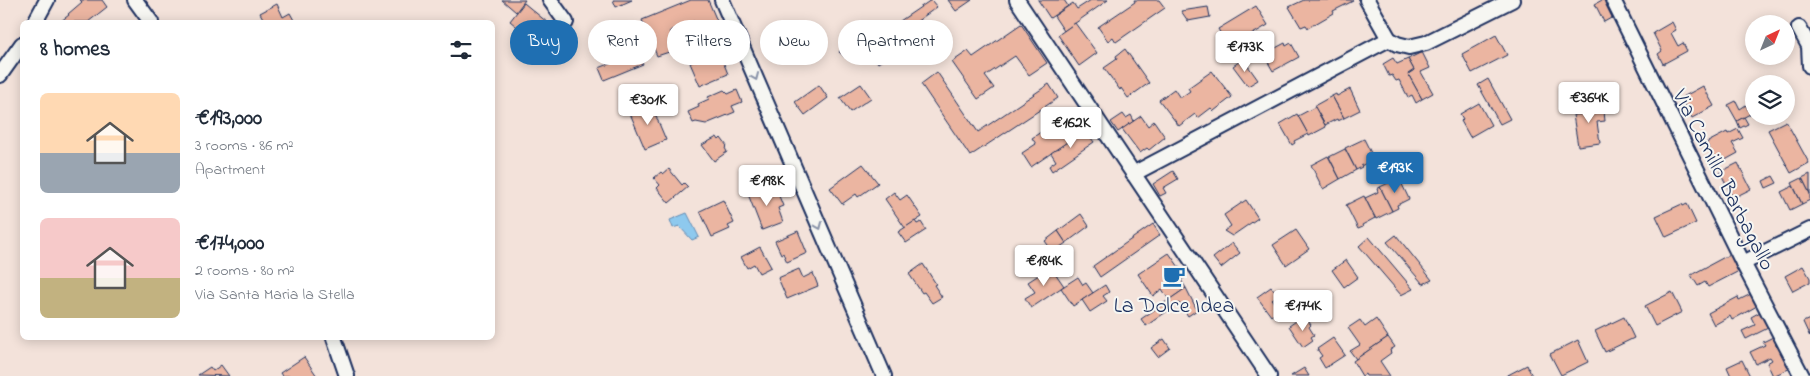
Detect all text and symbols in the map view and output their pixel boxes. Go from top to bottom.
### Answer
north arrow [1745,15,1795,65]
map controls [1745,15,1795,125]
chip: Buy [510,20,578,65]
chip: Rent [588,20,657,65]
chip: Filters [667,20,750,65]
chip: New [760,20,828,65]
chip: Apartment [838,20,953,65]
pin: €173K [1210,30,1280,73]
text: 8 homes [40,35,110,65]
text: €173K [1226,35,1264,59]
icon: filters [447,36,475,64]
one-way arrow [748,72,759,81]
button: layers [1745,75,1795,125]
pin: €364K [1554,82,1624,124]
street label: Via Camillo Barbagallo [1661,83,1782,277]
pin: €301K [613,84,683,126]
text: €364K [1569,86,1609,110]
text: €301K [629,88,667,112]
text: €193,000 [195,104,262,134]
pin: €162K [1036,106,1106,149]
text: €162K [1052,111,1091,135]
icon: home [80,113,140,173]
text: 3 rooms · 86 m² [195,134,293,158]
pin: €193K [1360,152,1430,194]
text: €193K [1377,156,1413,180]
text: Apartment [195,158,265,182]
pin: €198K [732,164,802,207]
text: €198K [750,169,784,193]
one-way arrow [813,221,824,230]
text: €174,000 [195,229,264,259]
icon: home [80,238,140,298]
pin: €184K [1009,244,1079,287]
text: €184K [1026,249,1062,273]
text: 2 rooms · 80 m² [195,259,295,283]
cafe icon: La Dolce Idea [1161,263,1187,289]
text: Via Santa Maria la Stella [195,283,355,307]
pin: €174K [1268,290,1338,332]
place label: La Dolce Idea [1114,291,1234,323]
text: €174K [1284,294,1322,318]

